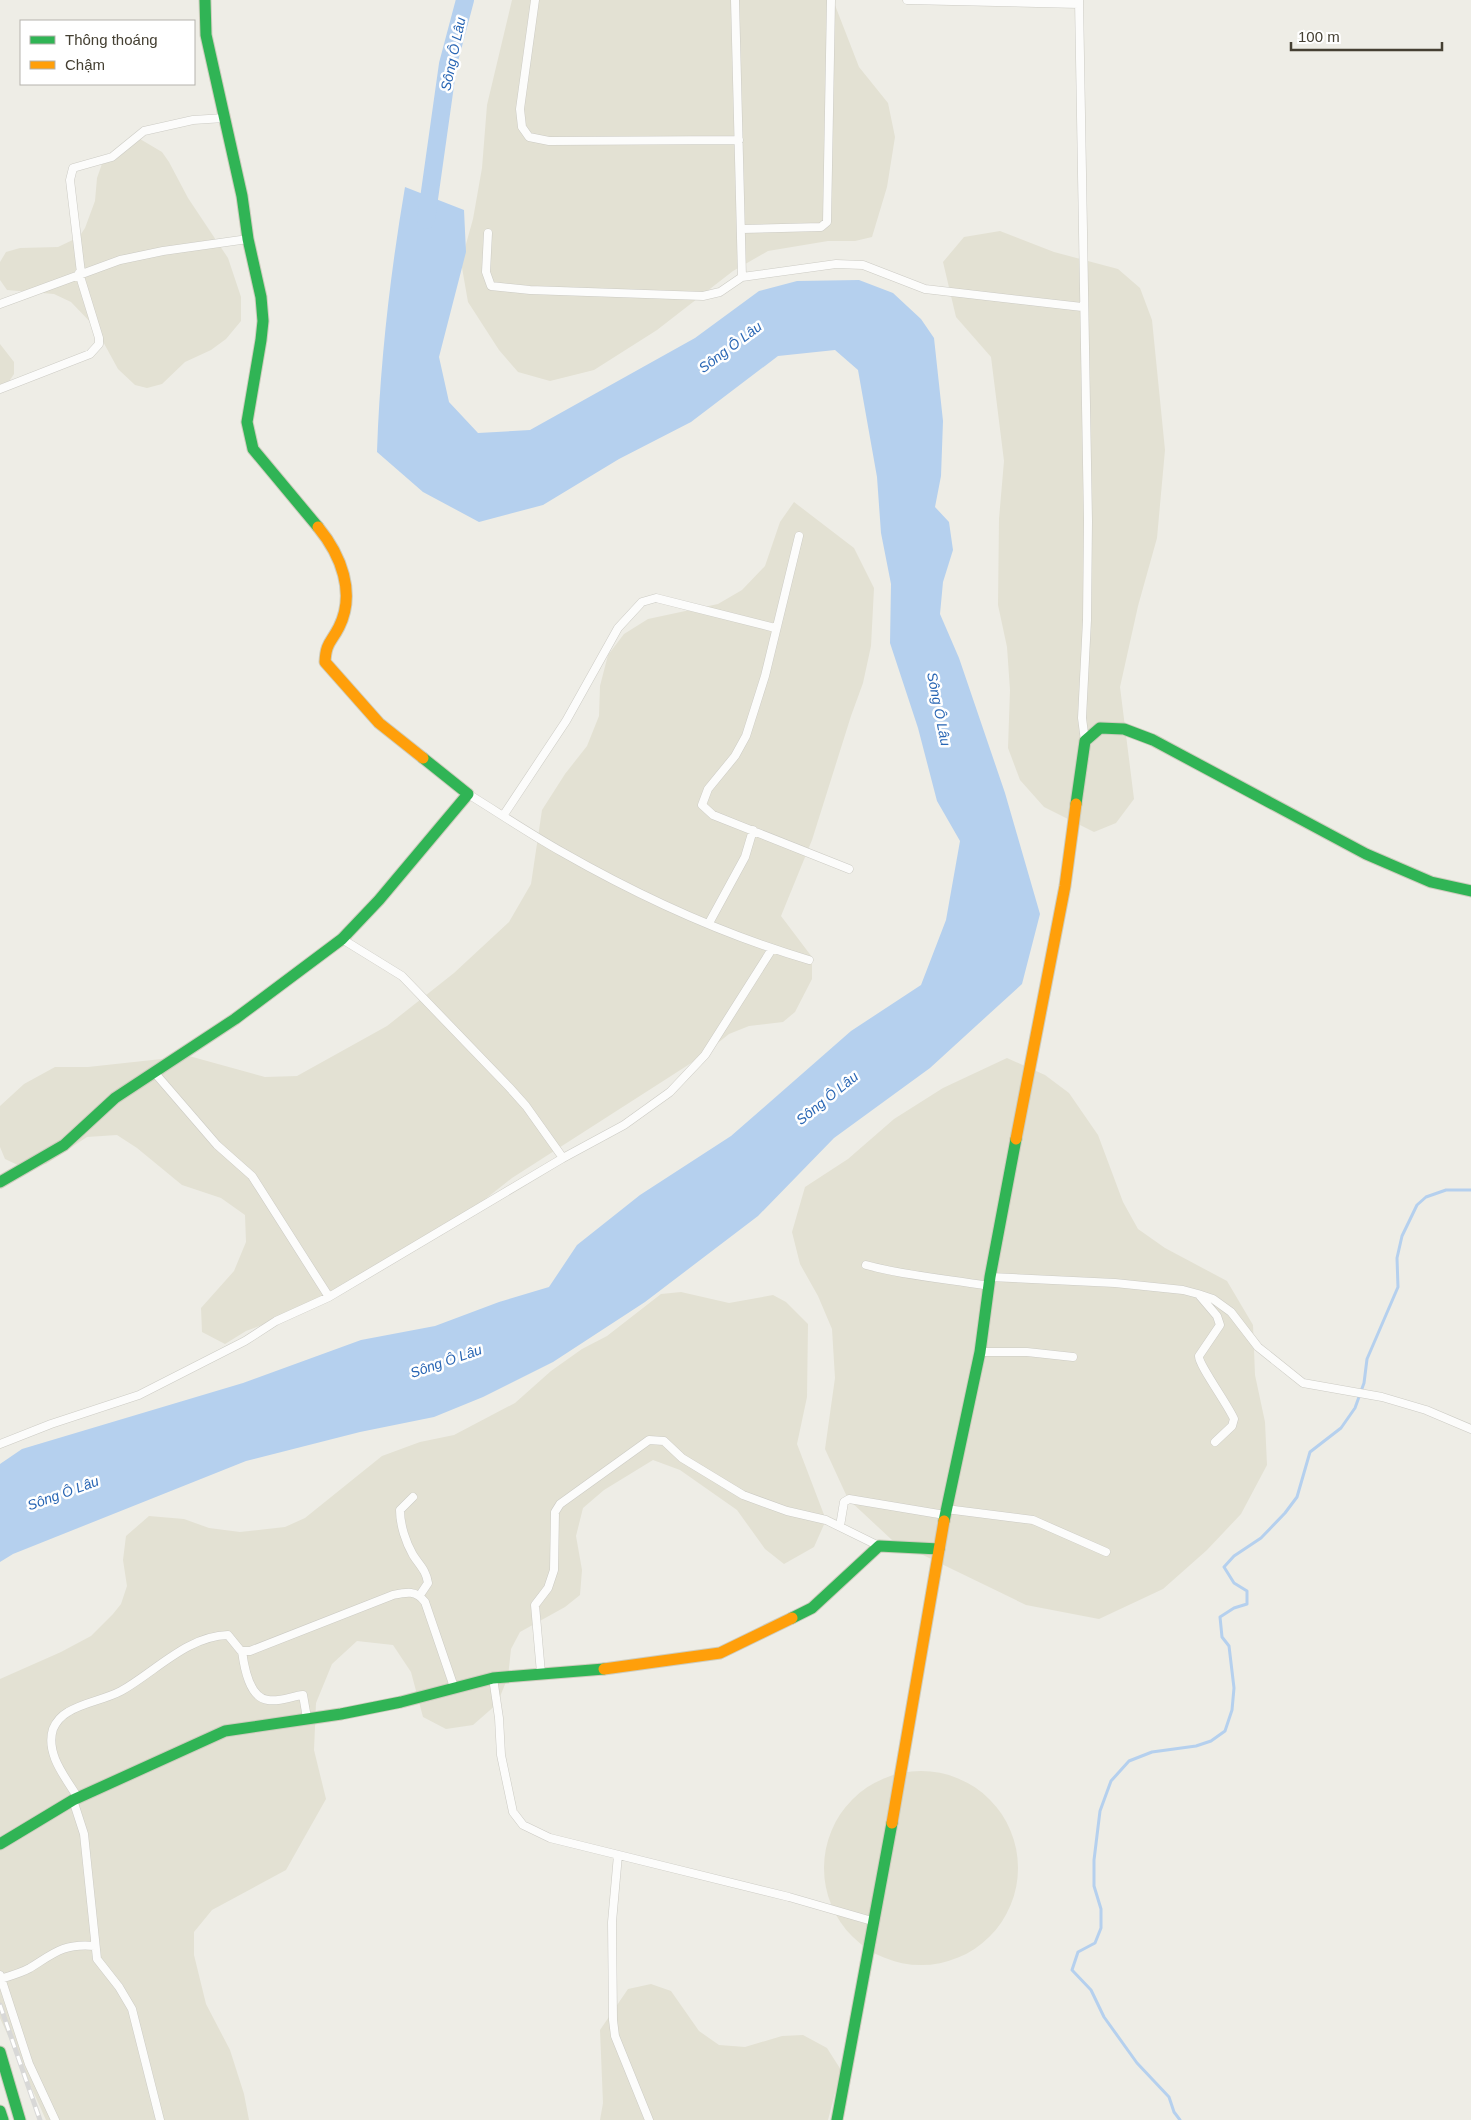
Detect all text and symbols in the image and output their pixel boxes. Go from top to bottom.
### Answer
water label: Sông Ô Lâu [437,16,469,92]
legend [20,20,195,85]
scale bar [1291,20,1442,52]
text: 100 m [1298,28,1340,45]
text: Thông thoáng [65,31,158,48]
text: Chậm [65,56,105,73]
water label: Sông Ô Lâu [695,318,765,376]
water label: Sông Ô Lâu [924,671,954,747]
water label: Sông Ô Lâu [793,1068,861,1128]
water label: Sông Ô Lâu [408,1341,484,1381]
water label: Sông Ô Lâu [25,1473,101,1513]

